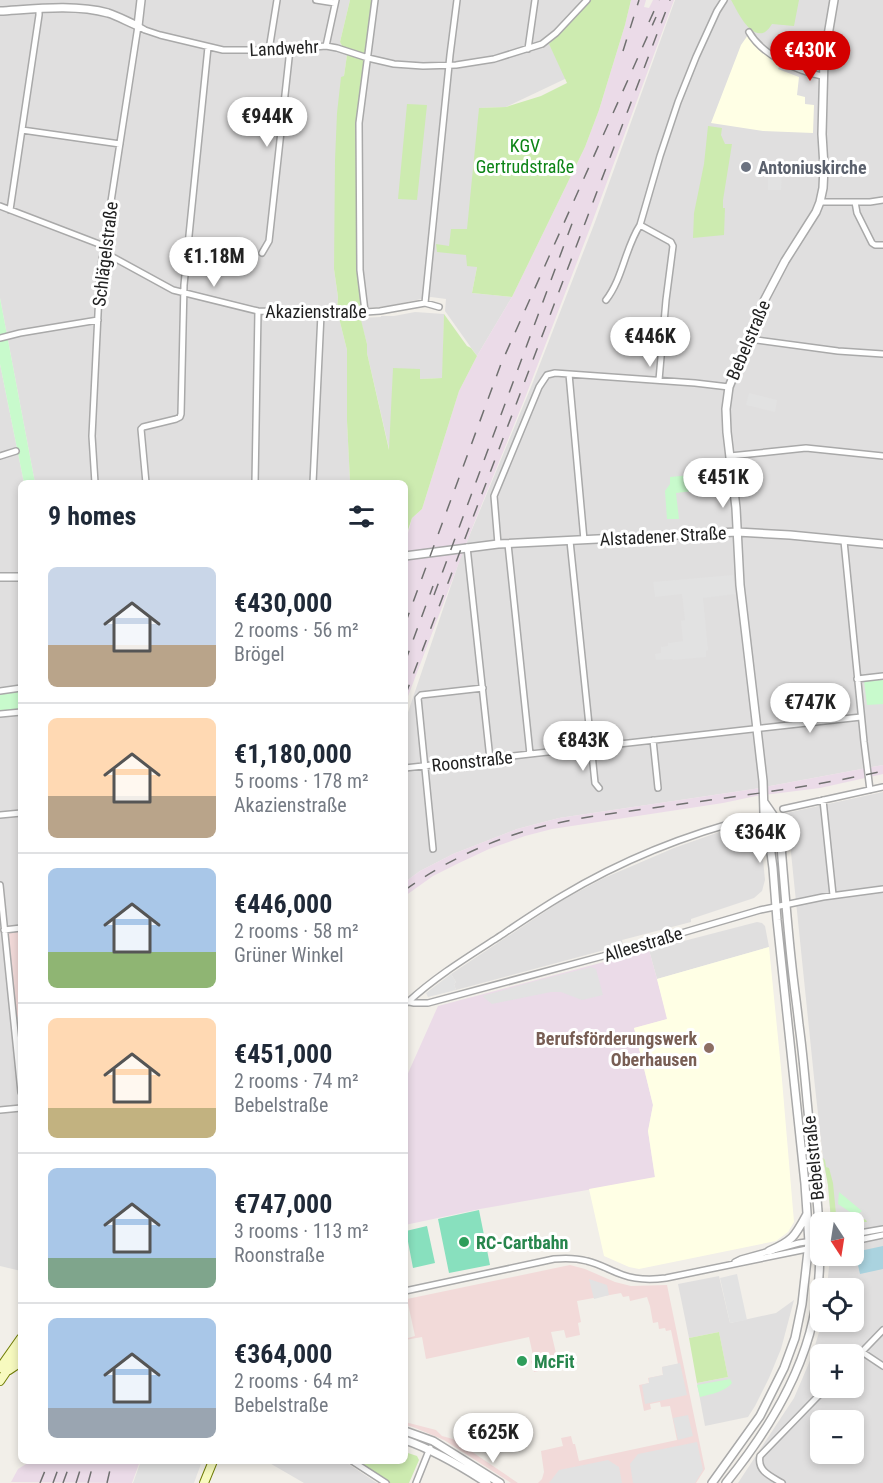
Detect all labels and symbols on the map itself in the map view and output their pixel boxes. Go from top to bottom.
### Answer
pin: €430K [768,31,852,82]
street label: Landwehr [249,36,320,60]
pin: €944K [225,97,309,148]
park label: KGV Gertrudstraße [476,135,574,177]
place label: Antoniuskirche [758,157,867,178]
marker: Antoniuskirche [739,160,753,174]
street label: Schlägelstraße [88,200,122,308]
pin: €1.18M [165,237,263,288]
street label: Bebelstraße [722,297,774,383]
street label: Akazienstraße [265,301,367,322]
pin: €446K [608,317,692,368]
pin: €451K [681,458,765,509]
street label: Alstadener Straße [599,522,727,550]
pin: €747K [768,683,852,734]
pin: €843K [541,721,625,772]
street label: Roonstraße [430,746,514,776]
pin: €364K [718,813,802,864]
street label: Alleestraße [601,922,685,966]
place label: Berufsförderungswerk Oberhausen [536,1028,697,1070]
marker: Berufsförderungswerk Oberhausen [702,1041,716,1055]
street label: Bebelstraße [798,1115,828,1201]
north arrow [810,1212,864,1266]
place label: RC-Cartbahn [476,1232,568,1253]
marker: RC-Cartbahn [457,1235,471,1249]
place label: McFit [534,1351,575,1372]
marker: McFit [515,1354,529,1368]
pin: €625K [451,1413,535,1464]

